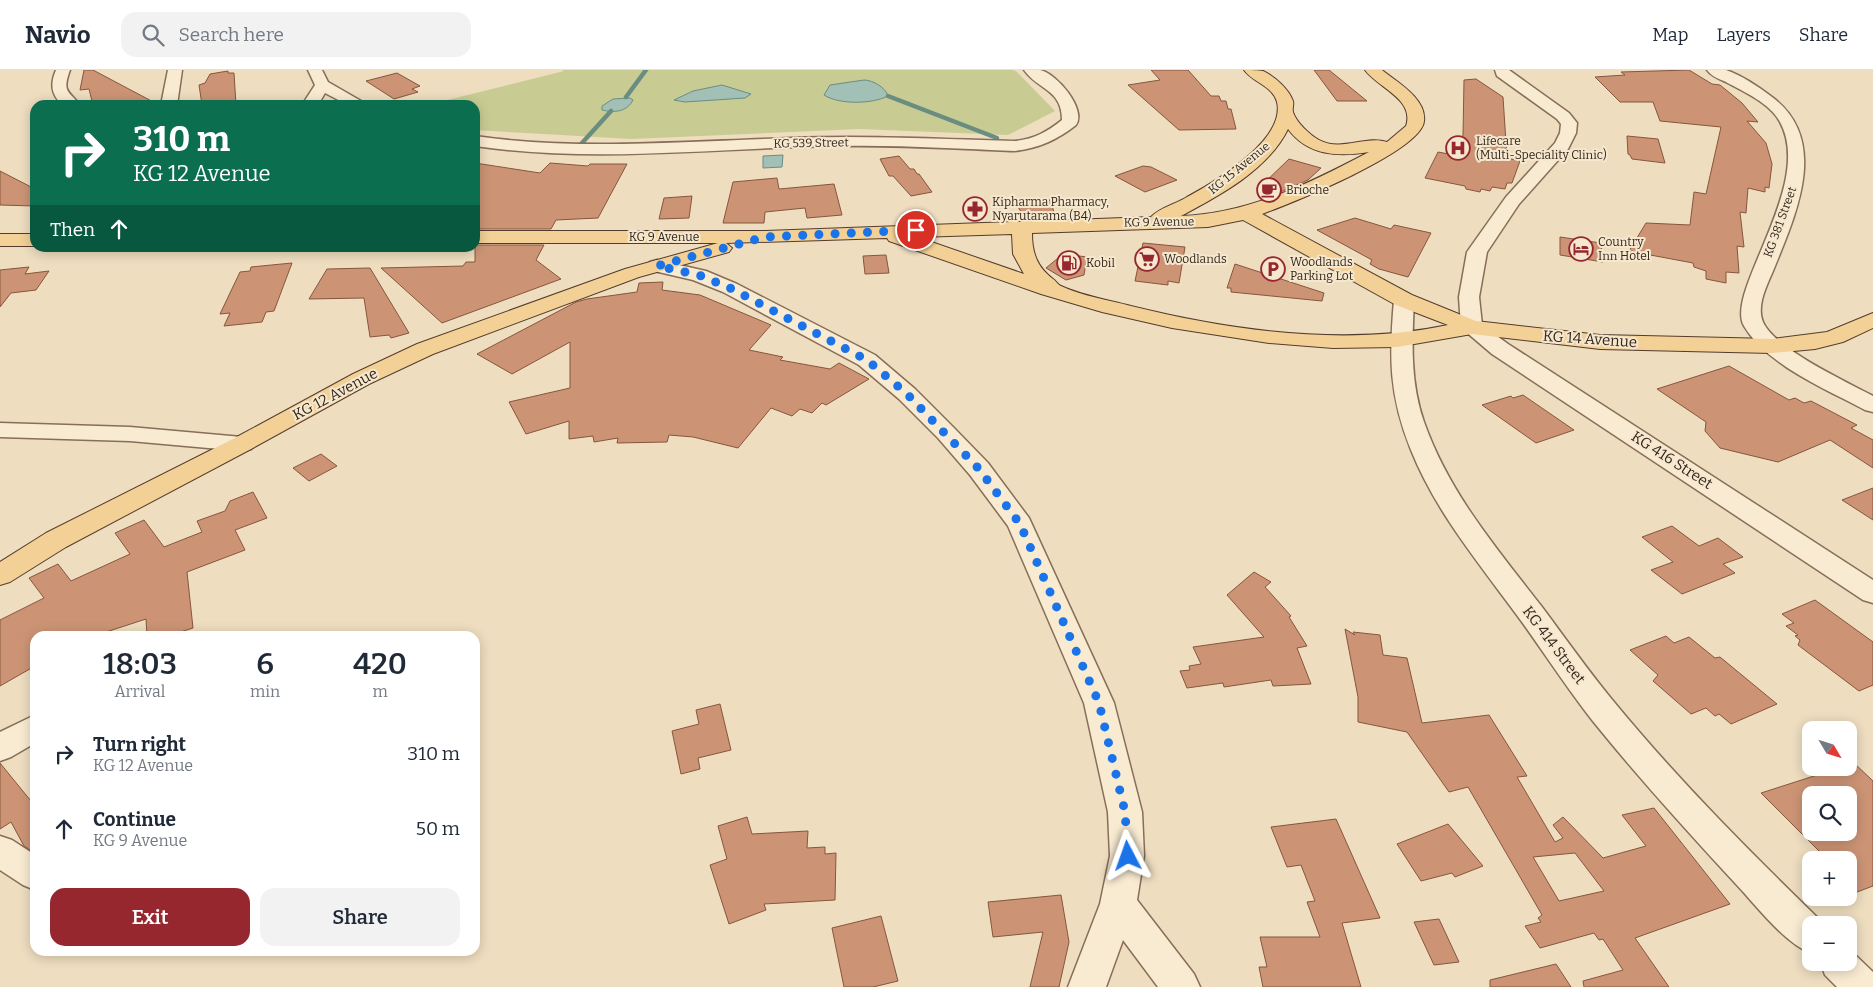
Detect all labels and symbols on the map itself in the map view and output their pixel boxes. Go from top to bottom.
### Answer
place label: Lifecare (Multi-Speciality Clinic) [1476,134,1607,162]
street label: KG 539 Street [773,135,849,151]
hospital icon: Lifecare (Multi-Speciality Clinic) [1445,135,1471,161]
street label: KG 15 Avenue [1205,139,1273,197]
cafe icon: Brioche [1256,177,1282,203]
place label: Brioche [1286,183,1329,197]
street label: KG 381 Street [1761,184,1800,259]
place label: Kipharma Pharmacy, Nyarutarama (B4) [992,195,1109,223]
pharmacy icon: Kipharma Pharmacy, Nyarutarama (B4) [962,196,988,222]
pin [895,209,937,251]
street label: KG 9 Avenue [1124,214,1194,230]
street label: KG 9 Avenue [629,230,699,244]
place label: Country Inn Hotel [1598,235,1651,263]
hotel icon: Country Inn Hotel [1568,236,1594,262]
supermarket icon: Woodlands [1134,246,1160,272]
fuel station icon: Kobil [1056,250,1082,276]
place label: Woodlands [1164,252,1227,266]
place label: Woodlands Parking Lot [1290,255,1354,283]
place label: Kobil [1086,256,1115,270]
parking icon: Woodlands Parking Lot [1260,256,1286,282]
street label: KG 14 Avenue [1542,327,1638,351]
street label: KG 12 Avenue [289,364,381,424]
street label: KG 416 Street [1628,427,1716,493]
street label: KG 414 Street [1519,603,1589,688]
north arrow [1802,721,1858,776]
position arrow [1101,829,1153,881]

